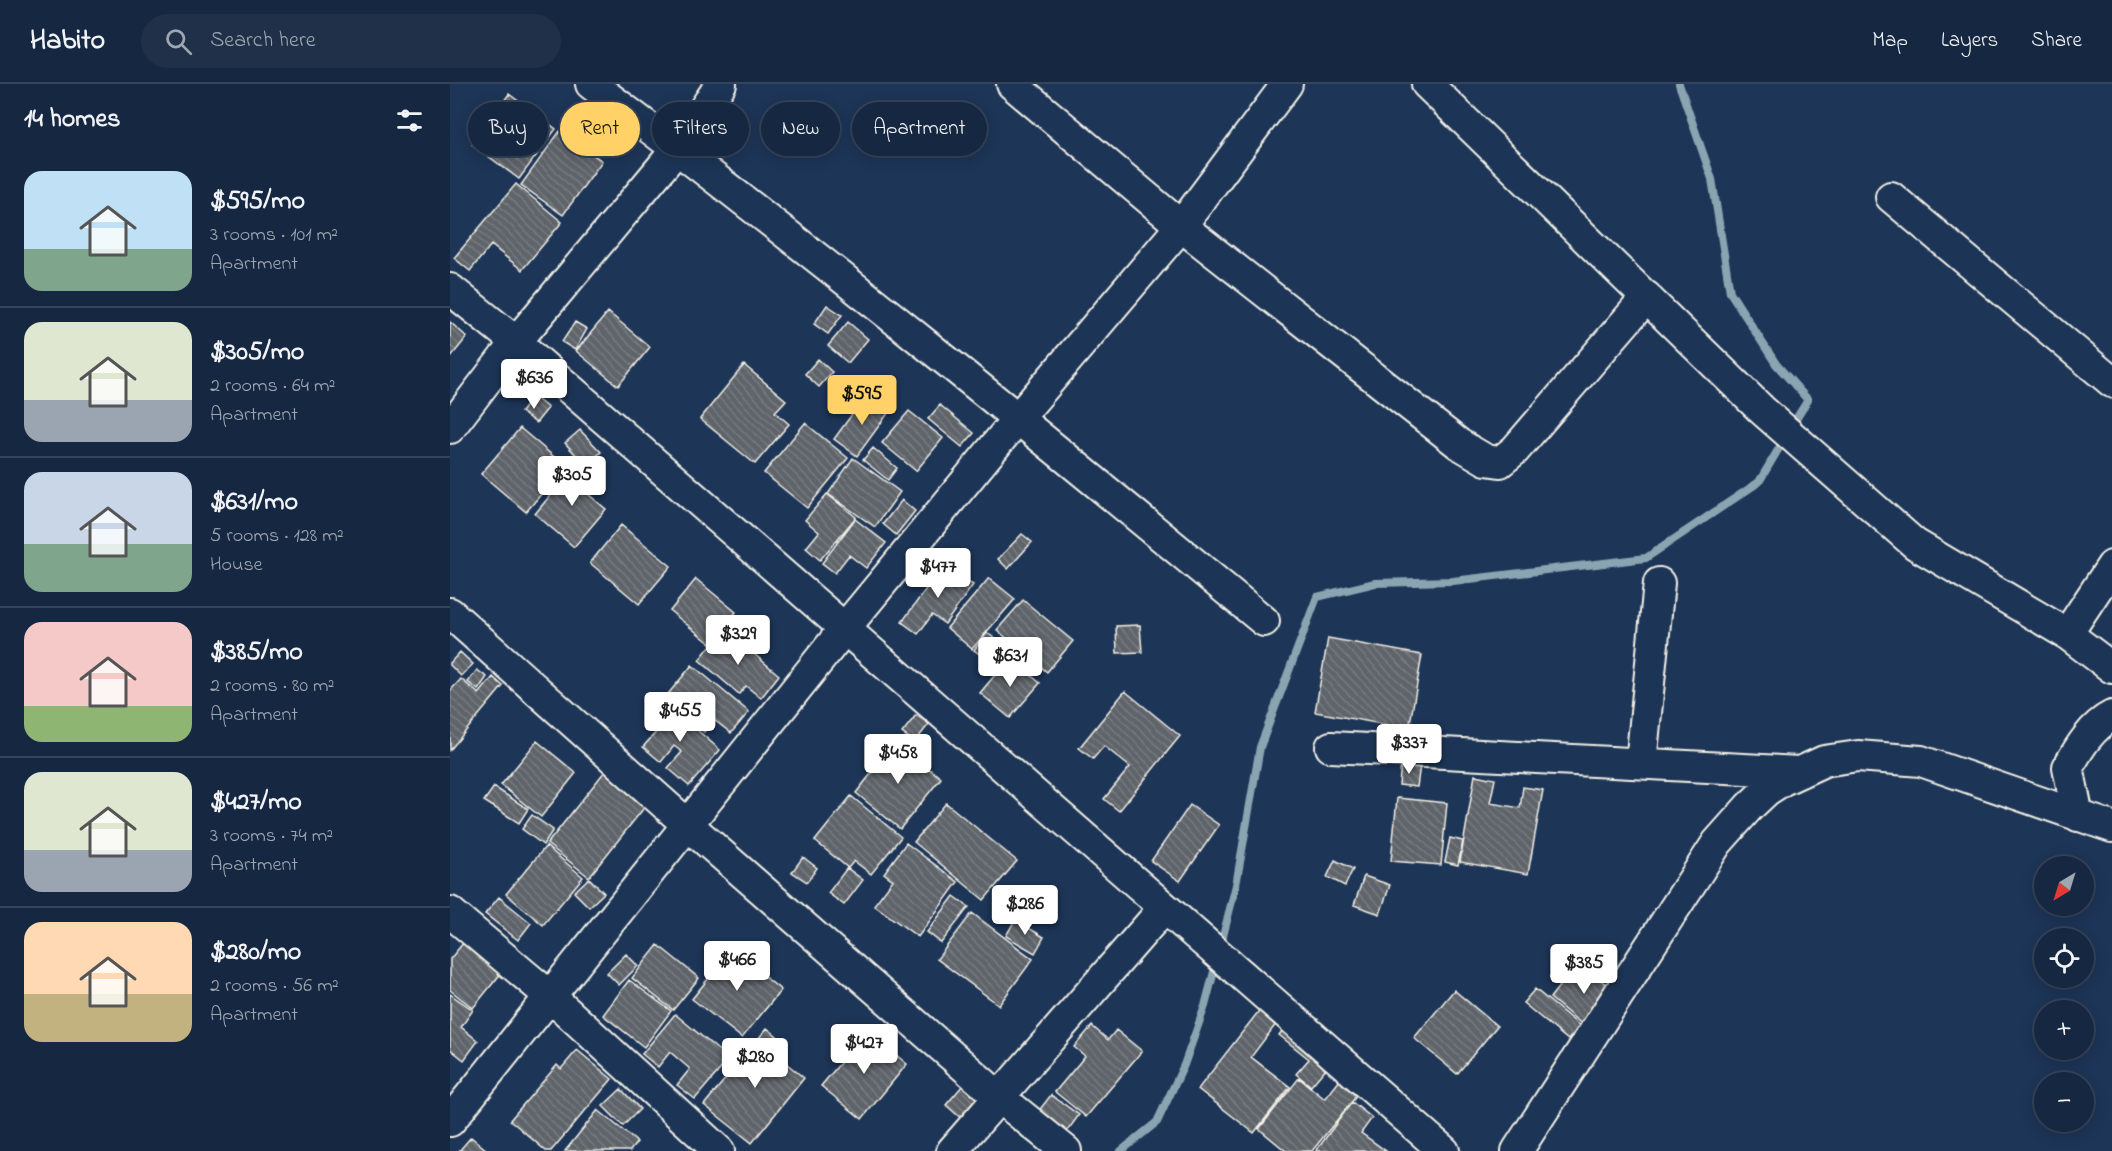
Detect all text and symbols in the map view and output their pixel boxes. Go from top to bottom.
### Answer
search box [141,14,561,68]
text: Habito [30,21,105,62]
icon: search [162,25,195,58]
text: Search here [210,25,316,57]
text: Map [1872,26,1908,56]
text: Layers [1941,26,1998,56]
text: Share [2031,26,2082,56]
text: 14 homes [24,101,120,139]
chip: Buy [468,102,548,156]
chip: Rent [560,102,640,156]
chip: Filters [652,102,749,156]
chip: New [761,102,840,156]
chip: Apartment [852,102,987,156]
icon: filters [393,104,426,137]
text: $595/mo [210,183,305,221]
icon: home [72,195,144,267]
text: 3 rooms · 101 m² [210,221,338,250]
text: Apartment [210,250,298,279]
text: $305/mo [210,334,304,372]
icon: home [72,346,144,418]
pin: $636 [498,359,570,410]
text: $636 [515,364,553,393]
text: 2 rooms · 64 m² [210,372,335,401]
pin: $595 [826,375,898,426]
text: $595 [842,380,883,409]
text: Apartment [210,401,298,430]
pin: $305 [536,456,608,507]
text: $305 [552,461,592,490]
text: $631/mo [210,484,298,522]
icon: home [72,496,144,568]
text: 5 rooms · 128 m² [210,522,344,551]
pin: $477 [902,548,974,599]
text: House [210,551,263,580]
text: $477 [920,553,956,582]
pin: $329 [702,615,774,666]
text: $329 [720,620,756,649]
text: $385/mo [210,634,303,672]
pin: $631 [974,637,1046,688]
text: $631 [992,642,1028,671]
icon: home [72,646,144,718]
text: 2 rooms · 80 m² [210,672,335,701]
pin: $455 [644,692,716,743]
text: $455 [658,697,702,726]
text: Apartment [210,701,298,730]
pin: $337 [1373,724,1445,775]
text: $337 [1391,729,1427,758]
pin: $458 [862,734,934,785]
text: $458 [878,739,918,768]
text: $427/mo [210,784,302,822]
icon: home [72,796,144,868]
text: 3 rooms · 74 m² [210,822,333,851]
text: Apartment [210,851,298,880]
north arrow [2034,856,2094,916]
map controls [2034,856,2094,1132]
pin: $286 [989,885,1061,936]
text: $286 [1006,890,1044,919]
button: locate [2034,928,2094,988]
text: $280/mo [210,934,301,972]
pin: $466 [701,941,773,992]
pin: $385 [1548,944,1620,995]
icon: home [72,946,144,1018]
text: $466 [718,946,756,975]
text: $385 [1564,949,1604,978]
text: 2 rooms · 56 m² [210,972,339,1001]
button: + [2034,1000,2094,1060]
text: Apartment [210,1001,298,1030]
pin: $427 [828,1024,900,1075]
text: $427 [845,1029,883,1058]
pin: $280 [719,1038,791,1089]
text: $280 [736,1043,774,1072]
button: − [2034,1072,2094,1132]

